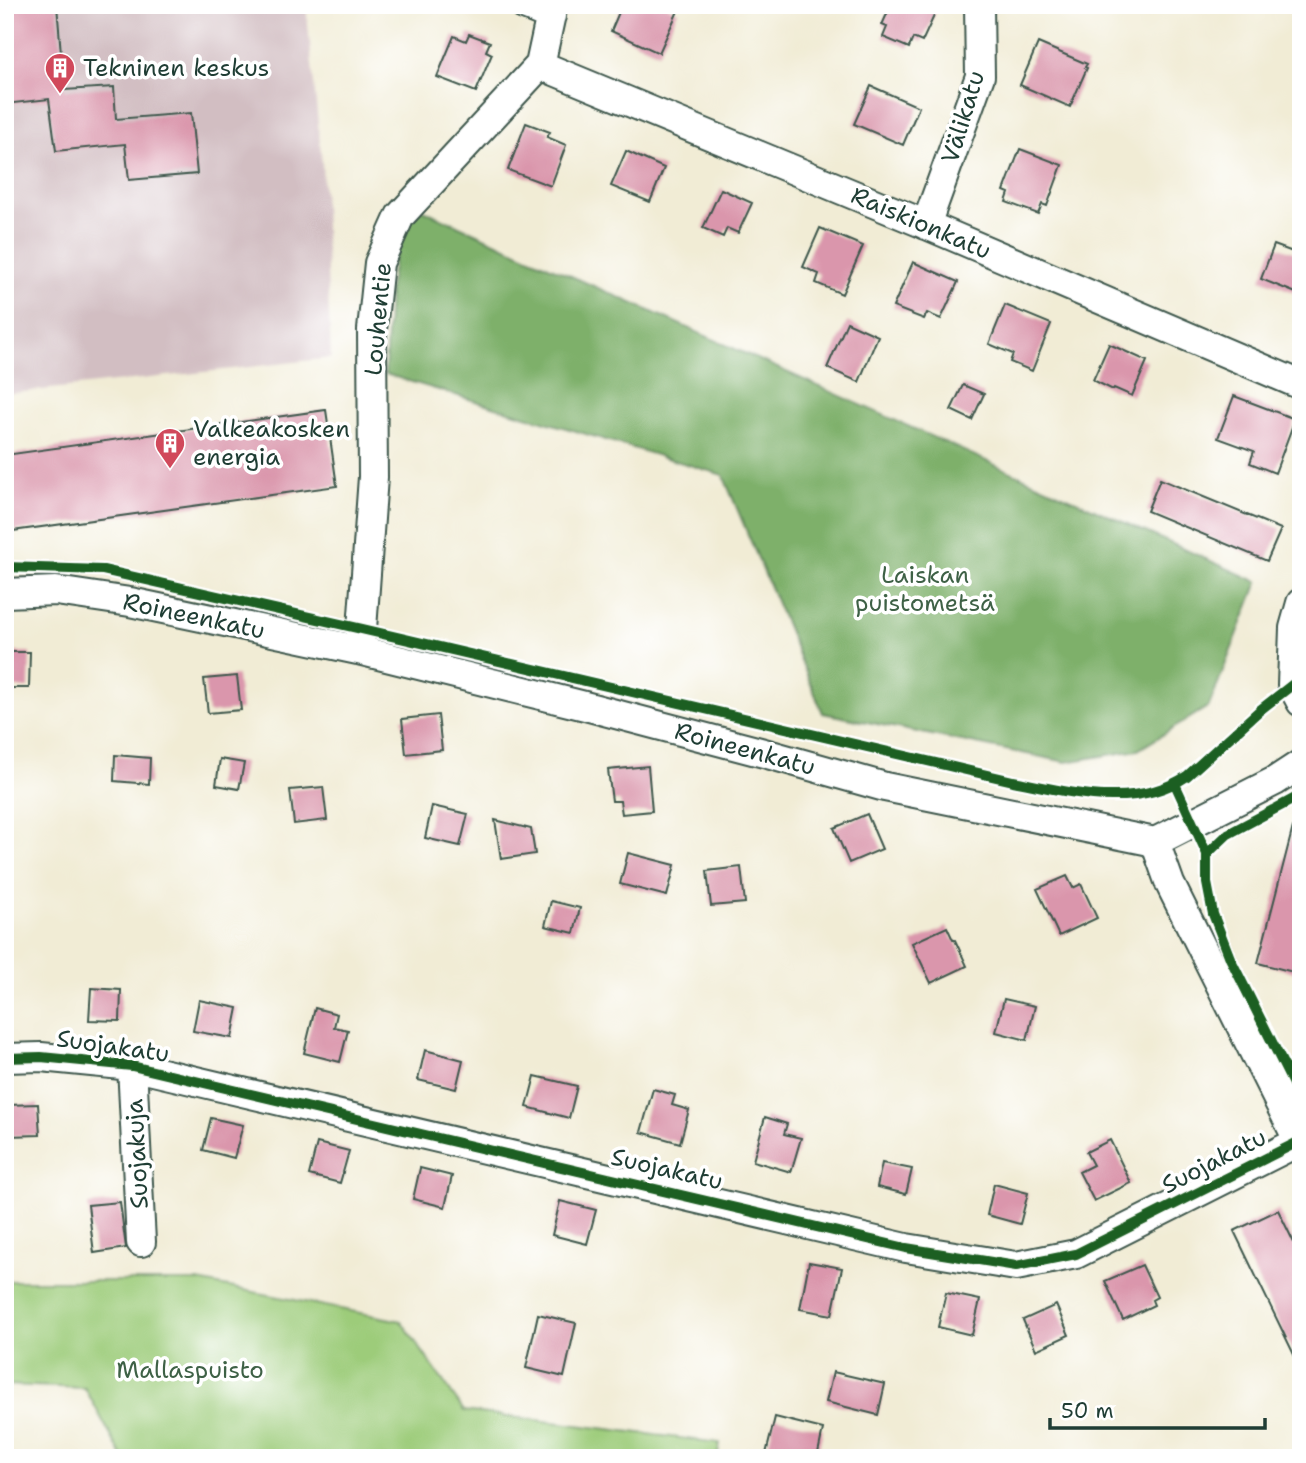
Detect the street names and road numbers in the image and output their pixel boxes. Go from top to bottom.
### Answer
street label: Välikatu [934,67,992,167]
street label: Raiskionkatu [846,179,996,267]
street label: Louhentie [357,261,399,377]
street label: Roineenkatu [120,585,268,647]
street label: Roineenkatu [671,715,819,783]
street label: Suojakatu [55,1022,171,1070]
street label: Suojakuja [118,1098,156,1210]
street label: Suojakatu [1156,1121,1272,1201]
street label: Suojakatu [608,1141,726,1197]

